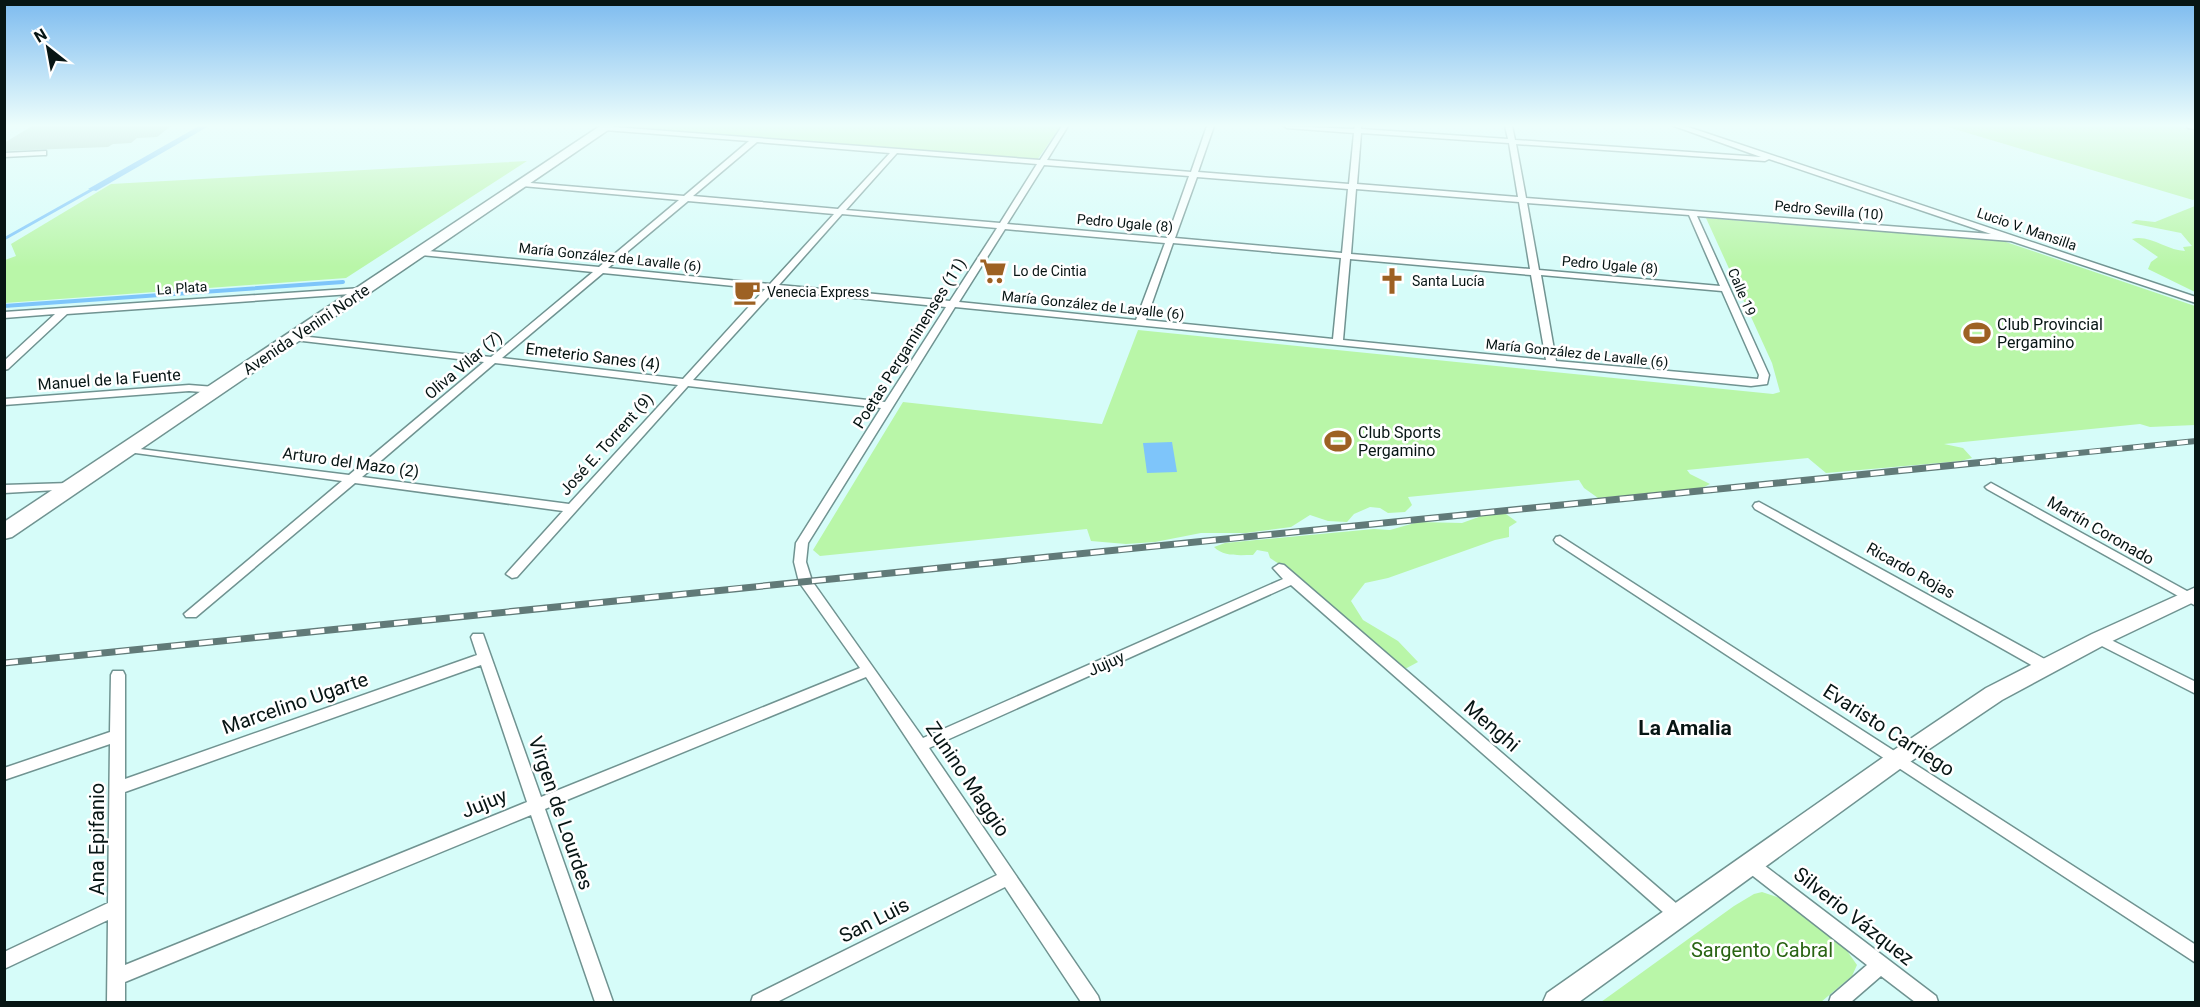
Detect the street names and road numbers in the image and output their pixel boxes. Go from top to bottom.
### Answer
street label: Pedro Sevilla (10) [1774,197,1884,224]
street label: Lucio V. Mansilla [1975,204,2079,254]
street label: Pedro Ugale (8) [1076,211,1174,236]
street label: María González de Lavalle (6) [518,239,702,276]
street label: Pedro Ugale (8) [1561,253,1659,278]
street label: Poetas Pergaminenses (11) [849,255,970,432]
street label: Calle 19 [1725,266,1759,318]
street label: La Plata [156,278,208,298]
street label: Avenida Venini Norte [239,280,373,379]
street label: María González de Lavalle (6) [1001,287,1185,324]
street label: Oliva Vilar (7) [421,328,506,403]
street label: María González de Lavalle (6) [1485,335,1669,372]
street label: Emeterio Sanes (4) [525,339,661,374]
street label: Manuel de la Fuente [37,365,181,394]
street label: José E. Torrent (9) [556,389,657,499]
street label: Arturo del Mazo (2) [281,444,420,481]
street label: Martín Coronado [2044,492,2158,569]
street label: Ricardo Rojas [1863,538,1958,603]
street label: Jujuy [1085,647,1128,680]
street label: Marcelino Ugarte [219,667,371,739]
street label: Evaristo Carriego [1819,679,1959,781]
street label: Menghi [1459,695,1525,757]
street label: Zunino Maggio [921,717,1015,841]
street label: Virgen de Lourdes [523,733,599,893]
street label: Ana Epifanio [85,783,109,895]
street label: Jujuy [458,783,511,823]
street label: Silverio Vázquez [1789,862,1919,970]
street label: San Luis [835,892,913,948]

